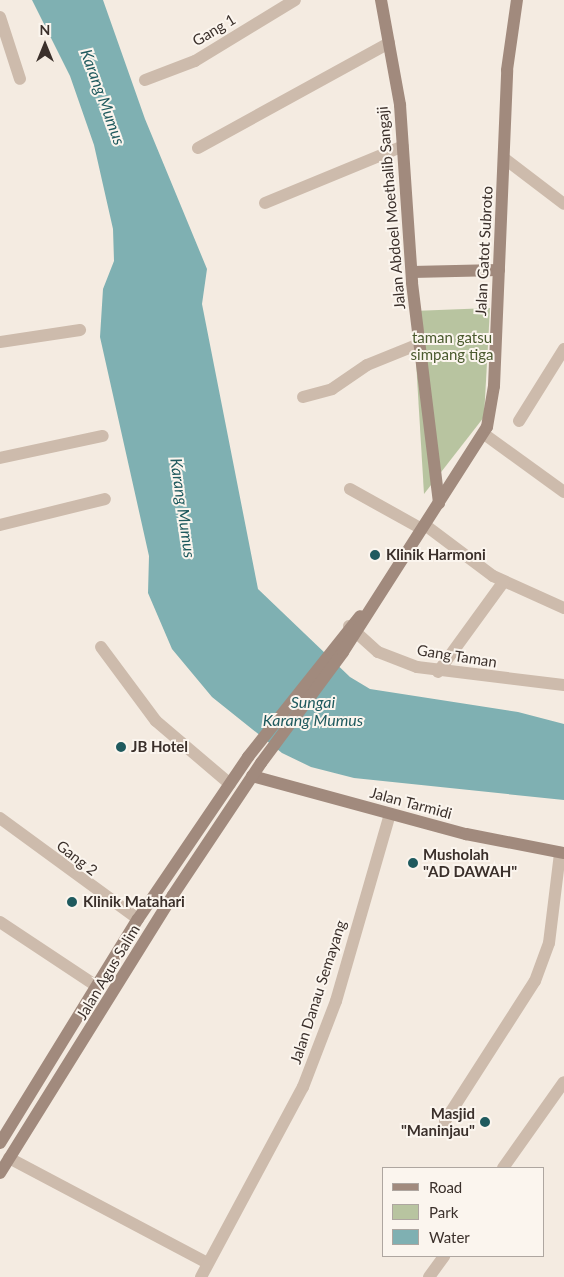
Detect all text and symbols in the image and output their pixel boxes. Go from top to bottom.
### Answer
street label: Gang 1 [189,10,239,50]
north arrow [20,20,70,70]
text: N [40,21,50,38]
water label: Karang Mumus [77,47,129,147]
street label: Jalan Abdoel Moethalib Sangaji [373,105,409,311]
street label: Jalan Gatot Subroto [472,186,496,316]
park label: taman gatsu simpang tiga [411,328,493,363]
water label: Karang Mumus [167,457,199,559]
place label: Klinik Harmoni [386,546,486,564]
marker: Klinik Harmoni [368,548,382,562]
street label: Gang Taman [416,641,498,671]
water label: Sungai Karang Mumus [263,692,363,730]
place label: JB Hotel [131,738,188,756]
marker: JB Hotel [115,741,127,753]
street label: Jalan Tarmidi [368,783,454,823]
street label: Gang 2 [53,836,101,880]
place label: Musholah "AD DAWAH" [423,845,517,880]
marker: Musholah "AD DAWAH" [407,857,419,869]
place label: Klinik Matahari [83,893,185,911]
marker: Klinik Matahari [65,895,79,909]
street label: Jalan Danau Semayang [286,918,350,1066]
street label: Jalan Agus Salim [72,921,144,1023]
place label: Masjid "Maninjau" [401,1104,475,1139]
marker: Masjid "Maninjau" [479,1116,491,1128]
legend [382,1167,544,1257]
text: Road [429,1178,462,1196]
text: Park [429,1203,458,1221]
text: Water [429,1228,470,1246]

